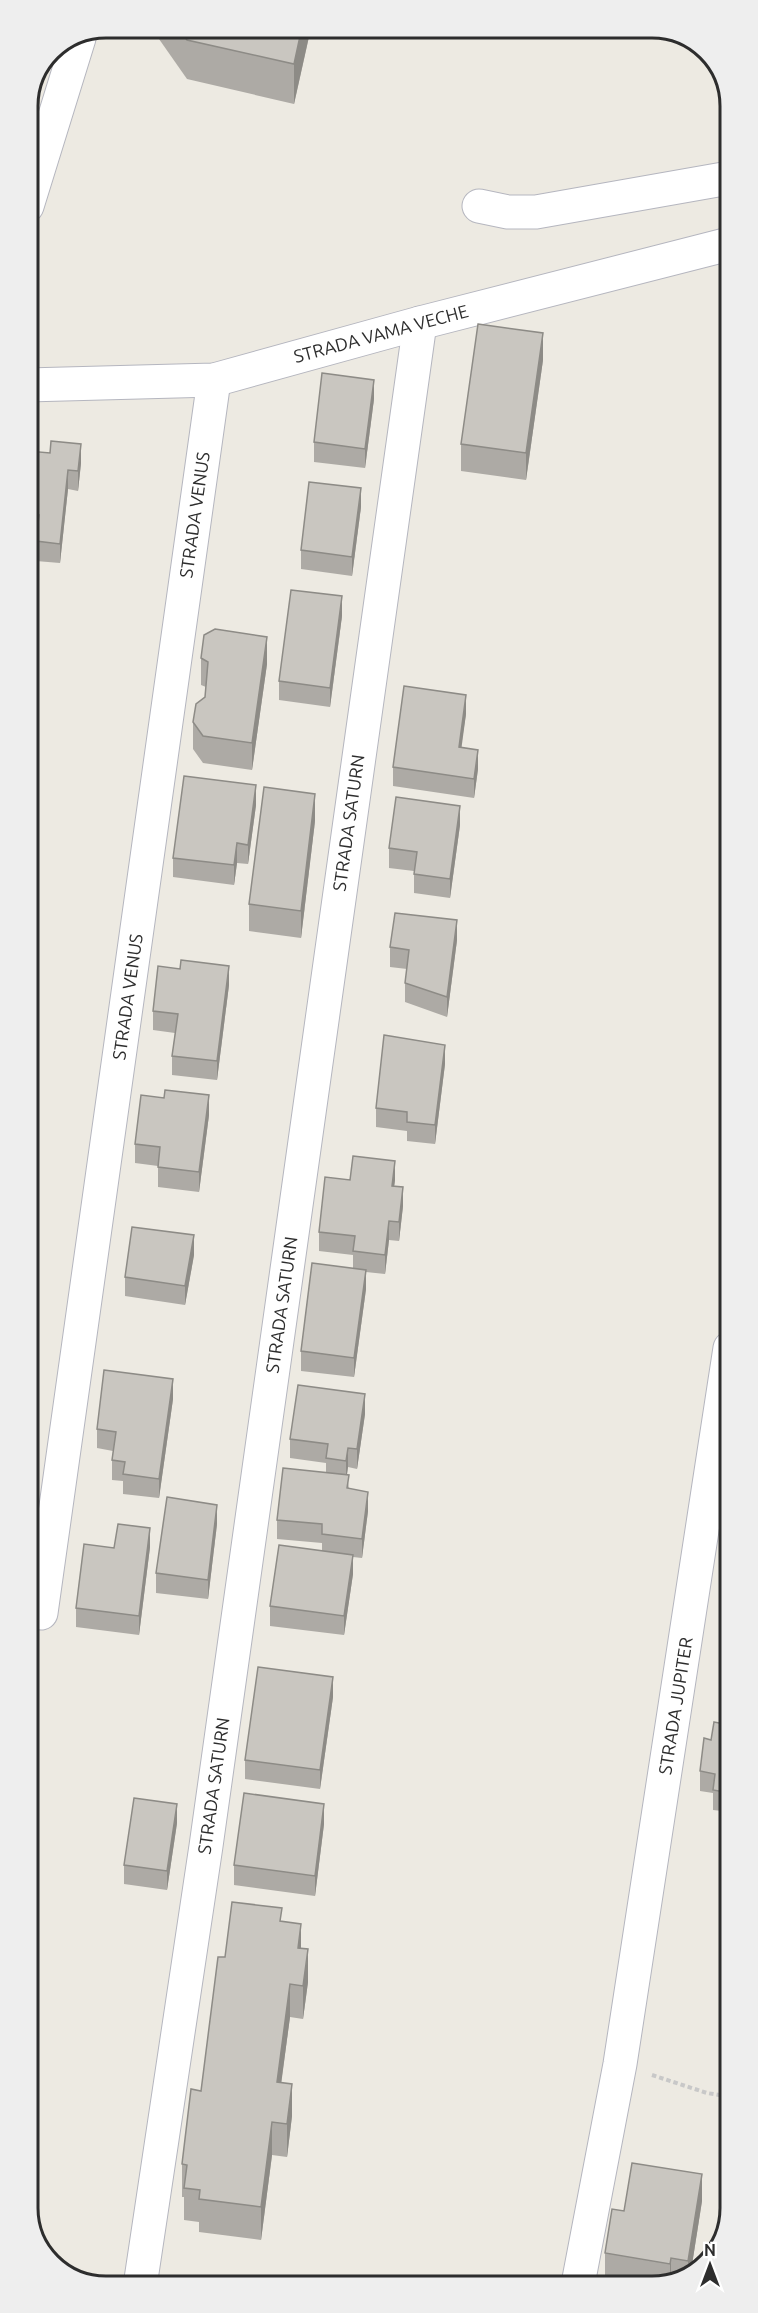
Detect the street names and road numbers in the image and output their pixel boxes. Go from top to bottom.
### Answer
street label: STRADA VAMA VECHE [291,300,470,366]
street label: STRADA VENUS [175,450,213,579]
street label: STRADA SATURN [329,753,367,892]
street label: STRADA VENUS [108,932,146,1061]
street label: STRADA SATURN [262,1235,300,1374]
street label: STRADA JUPITER [654,1636,696,1776]
street label: STRADA SATURN [194,1716,232,1855]

